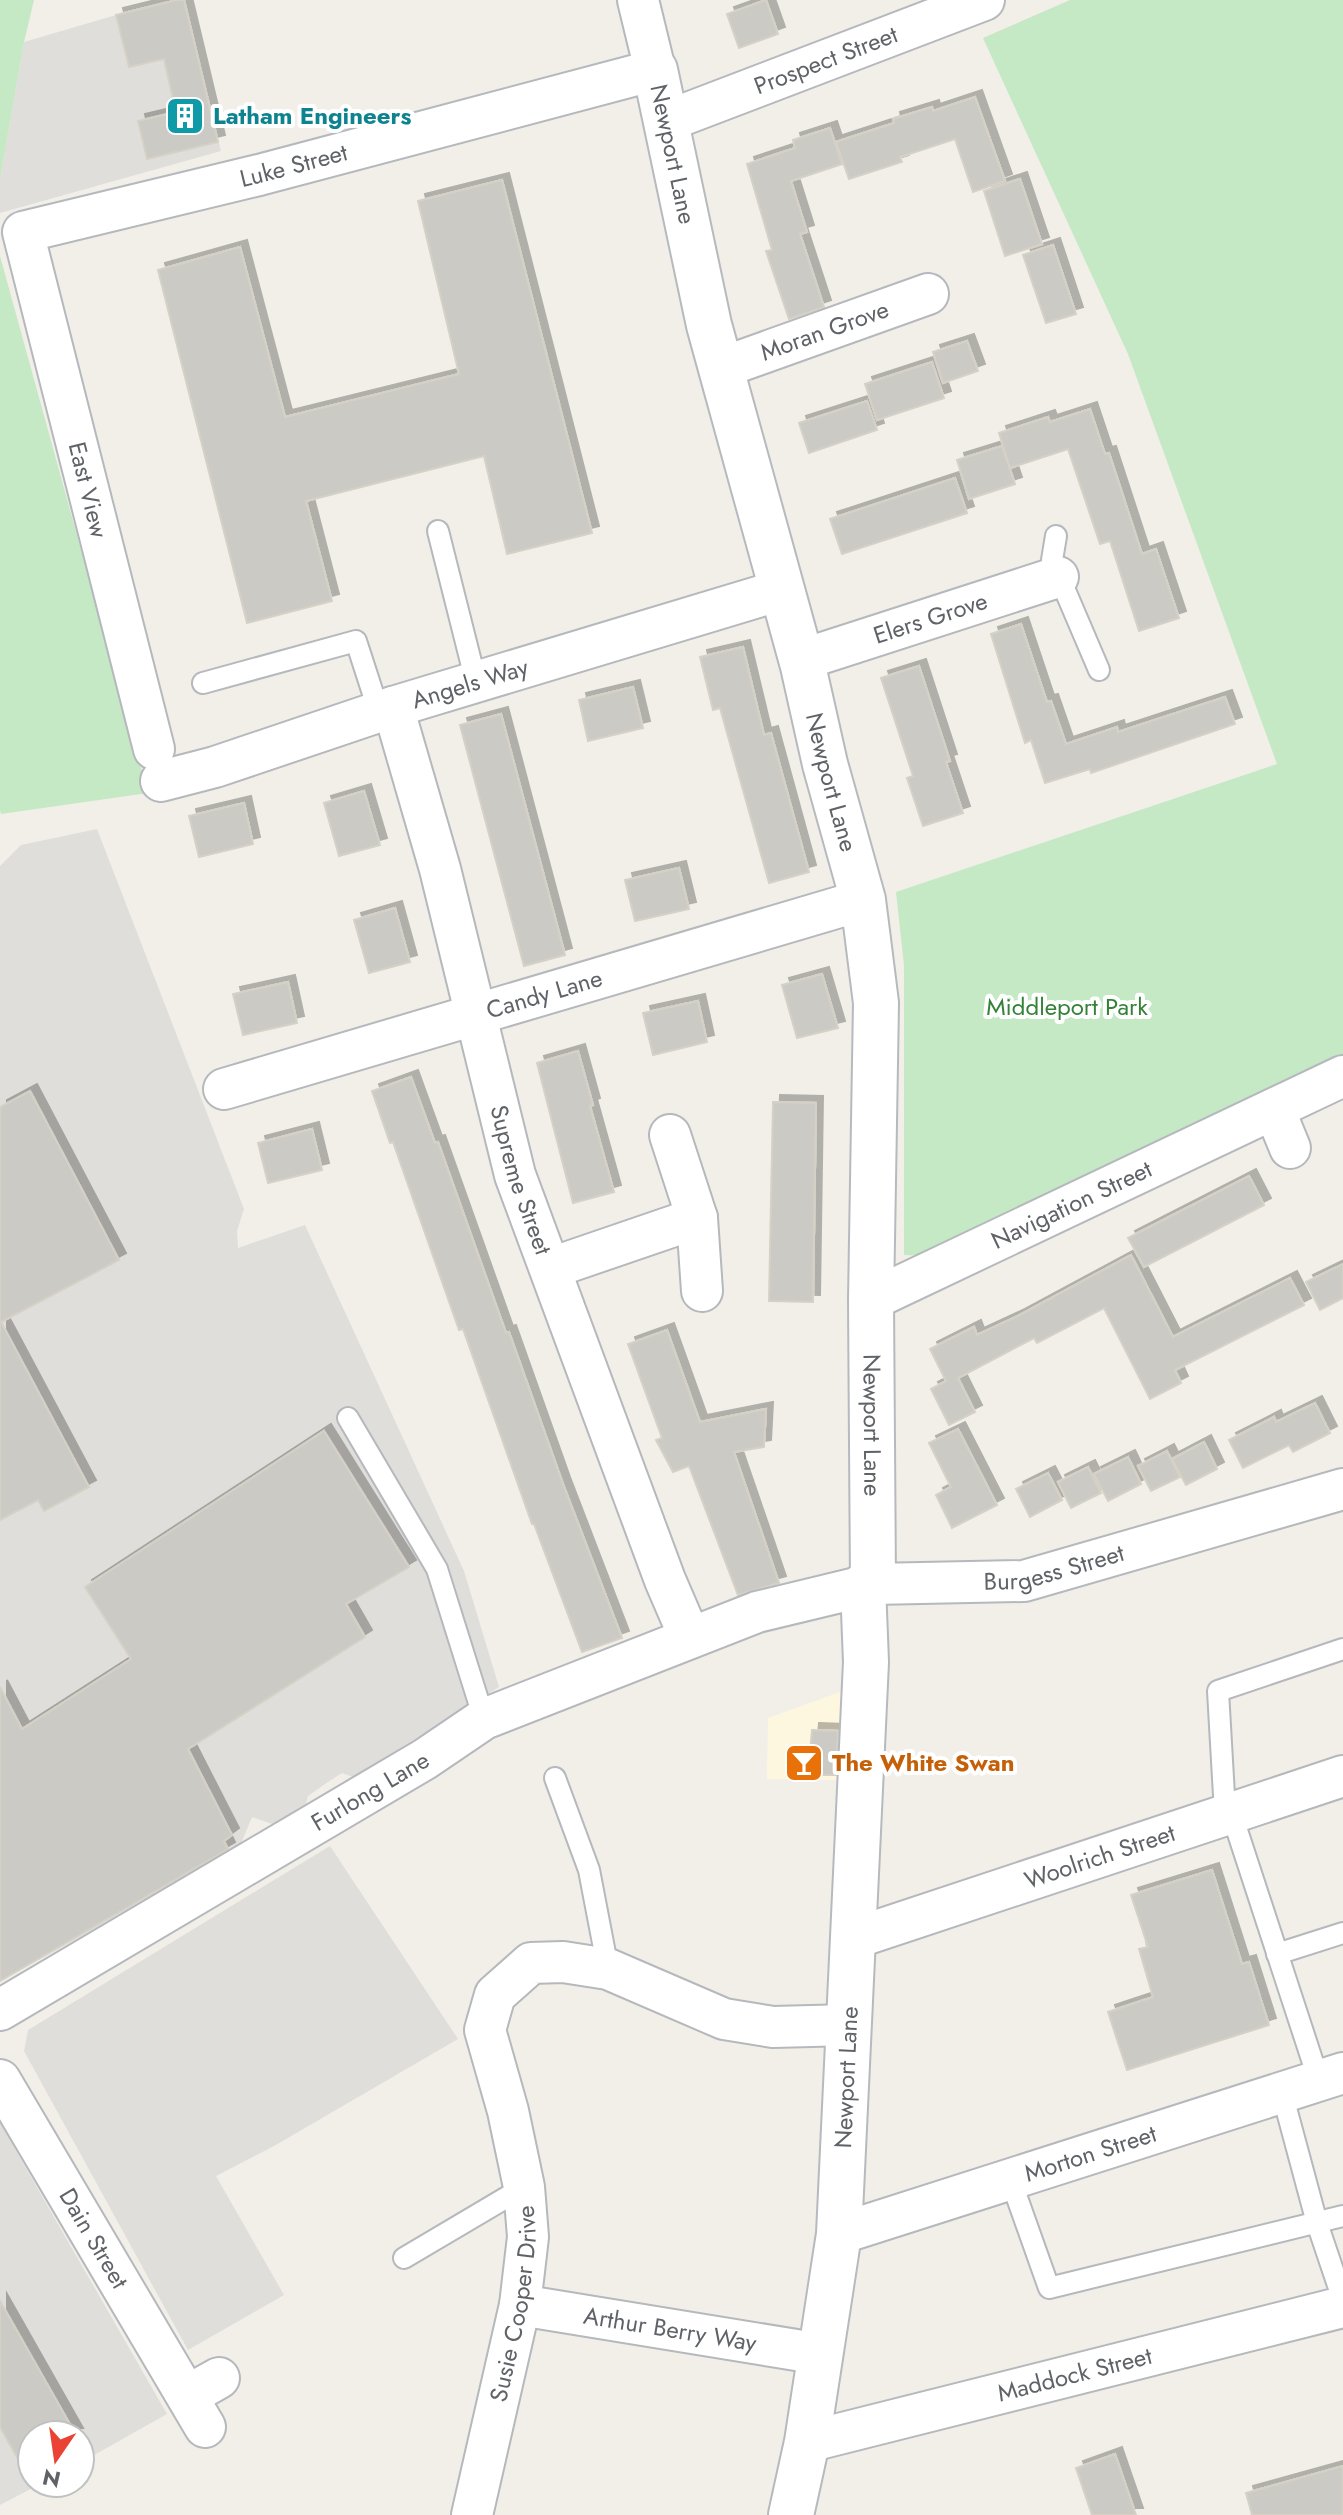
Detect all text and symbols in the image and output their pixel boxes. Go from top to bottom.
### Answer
street label: Prospect Street [749,17,903,103]
street label: Newport Lane [641,81,705,227]
building icon: Latham Engineers [164,95,206,137]
place label: Latham Engineers [213,98,411,133]
street label: Luke Street [236,134,351,196]
street label: Moran Grove [755,291,893,370]
street label: East View [60,438,117,542]
street label: Elers Grove [869,583,992,653]
street label: Angels Way [407,649,533,717]
street label: Newport Lane [797,709,867,856]
street label: Candy Lane [482,960,606,1028]
park label: Middleport Park [986,989,1148,1024]
street label: Supreme Street [481,1101,561,1260]
street label: Navigation Street [985,1151,1158,1258]
street label: Newport Lane [854,1354,890,1496]
street label: Burgess Street [983,1535,1128,1599]
street label: Furlong Lane [304,1742,436,1839]
bar icon: The White Swan [783,1742,825,1784]
place label: The White Swan [832,1745,1015,1780]
street label: Woolrich Street [1020,1815,1180,1898]
street label: Newport Lane [825,2005,867,2149]
street label: Morton Street [1020,2116,1161,2191]
street label: Dain Street [51,2181,138,2295]
street label: Susie Cooper Drive [480,2204,545,2405]
street label: Arthur Berry Way [581,2298,760,2360]
street label: Maddock Street [994,2338,1156,2410]
north arrow [16,2419,96,2499]
text: N [39,2461,64,2496]

